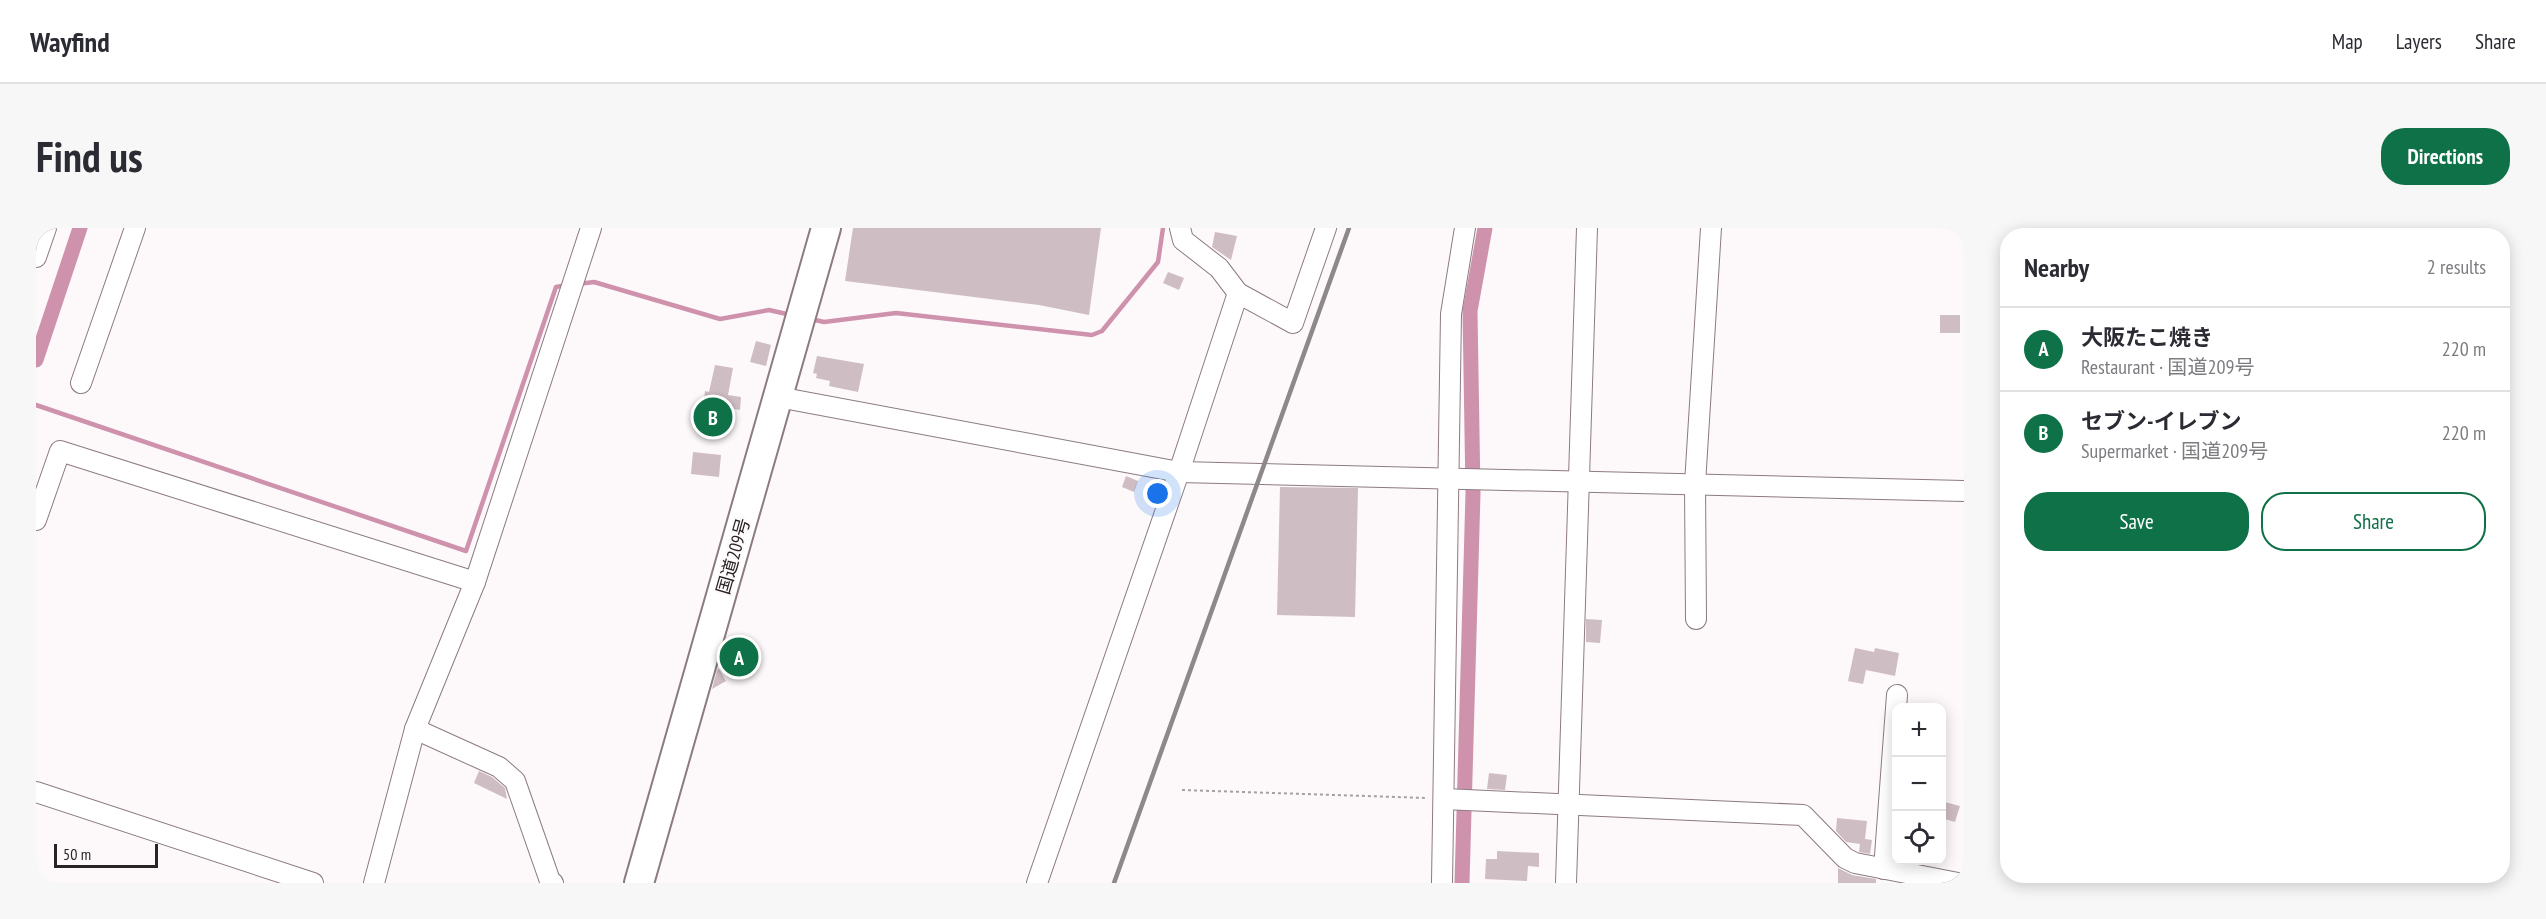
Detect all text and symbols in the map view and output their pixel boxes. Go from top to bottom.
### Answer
text: Wayfind [30,23,110,60]
text: Map [2332,28,2363,55]
text: Layers [2396,28,2442,55]
text: Share [2475,28,2516,55]
button: Directions [2381,128,2510,185]
text: Find us [36,129,143,184]
text: Nearby [2024,251,2089,284]
text: 2 results [2427,254,2486,280]
text: 大阪たこ焼き [2081,323,2213,351]
text: A [2038,336,2049,362]
text: 220 m [2442,336,2486,362]
text: Restaurant · 国道209号 [2081,354,2255,380]
pin: B [694,394,732,440]
text: セブン-イレブン [2081,407,2242,435]
text: B [2039,420,2048,446]
text: 220 m [2442,420,2486,446]
text: Supermarket · 国道209号 [2081,438,2268,464]
your location [1143,479,1172,508]
button: Save [2024,492,2249,551]
button: Share [2261,492,2486,551]
street label: 国道209号 [711,515,755,597]
pin: A [720,634,758,680]
map controls [1892,703,1946,865]
button: + [1892,703,1946,757]
button: − [1892,757,1946,811]
button: locate [1892,811,1946,865]
scale bar [54,841,158,868]
text: 50 m [63,844,91,864]

